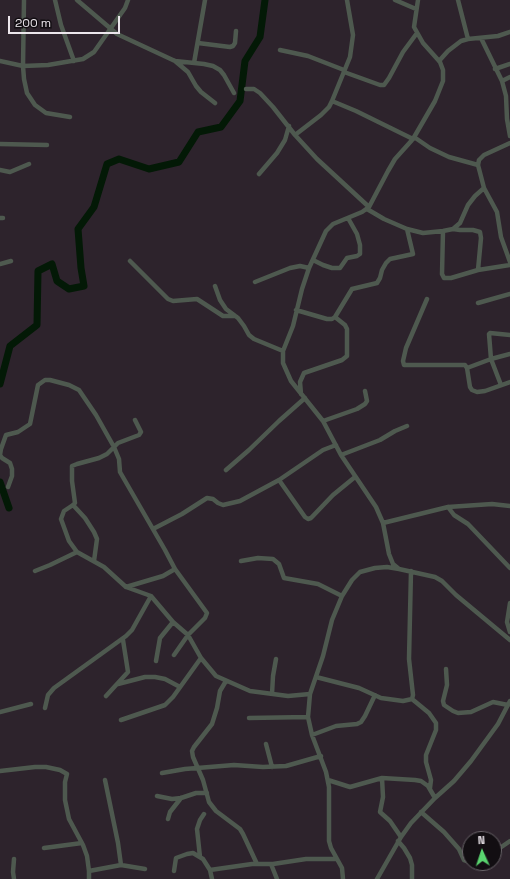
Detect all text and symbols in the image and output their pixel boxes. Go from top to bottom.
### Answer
scale bar [10,8,122,34]
text: 200 m [15,15,51,31]
north arrow [462,831,502,871]
text: N [477,833,485,847]

